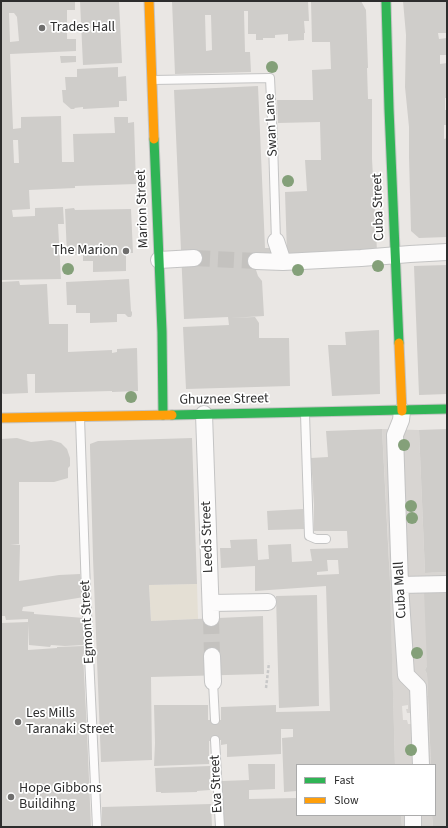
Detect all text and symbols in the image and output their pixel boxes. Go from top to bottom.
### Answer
place label: Trades Hall [50,20,115,36]
marker: Trades Hall [37,23,47,33]
street label: Swan Lane [262,93,282,157]
street label: Marion Street [133,169,153,249]
street label: Cuba Street [369,173,389,241]
place label: The Marion [52,243,118,259]
marker: The Marion [121,246,131,256]
street label: Ghuznee Street [179,391,269,409]
street label: Leeds Street [198,501,218,573]
street label: Cuba Mall [391,561,411,619]
street label: Egmont Street [77,580,99,664]
place label: Les Mills Taranaki Street [26,706,114,738]
marker: Les Mills Taranaki Street [13,717,23,727]
street label: Eva Street [207,754,227,814]
legend [296,764,436,816]
text: Fast [334,772,354,789]
place label: Hope Gibbons Buildihng [19,781,102,814]
marker: Hope Gibbons Buildihng [6,792,16,802]
text: Slow [334,792,359,809]

